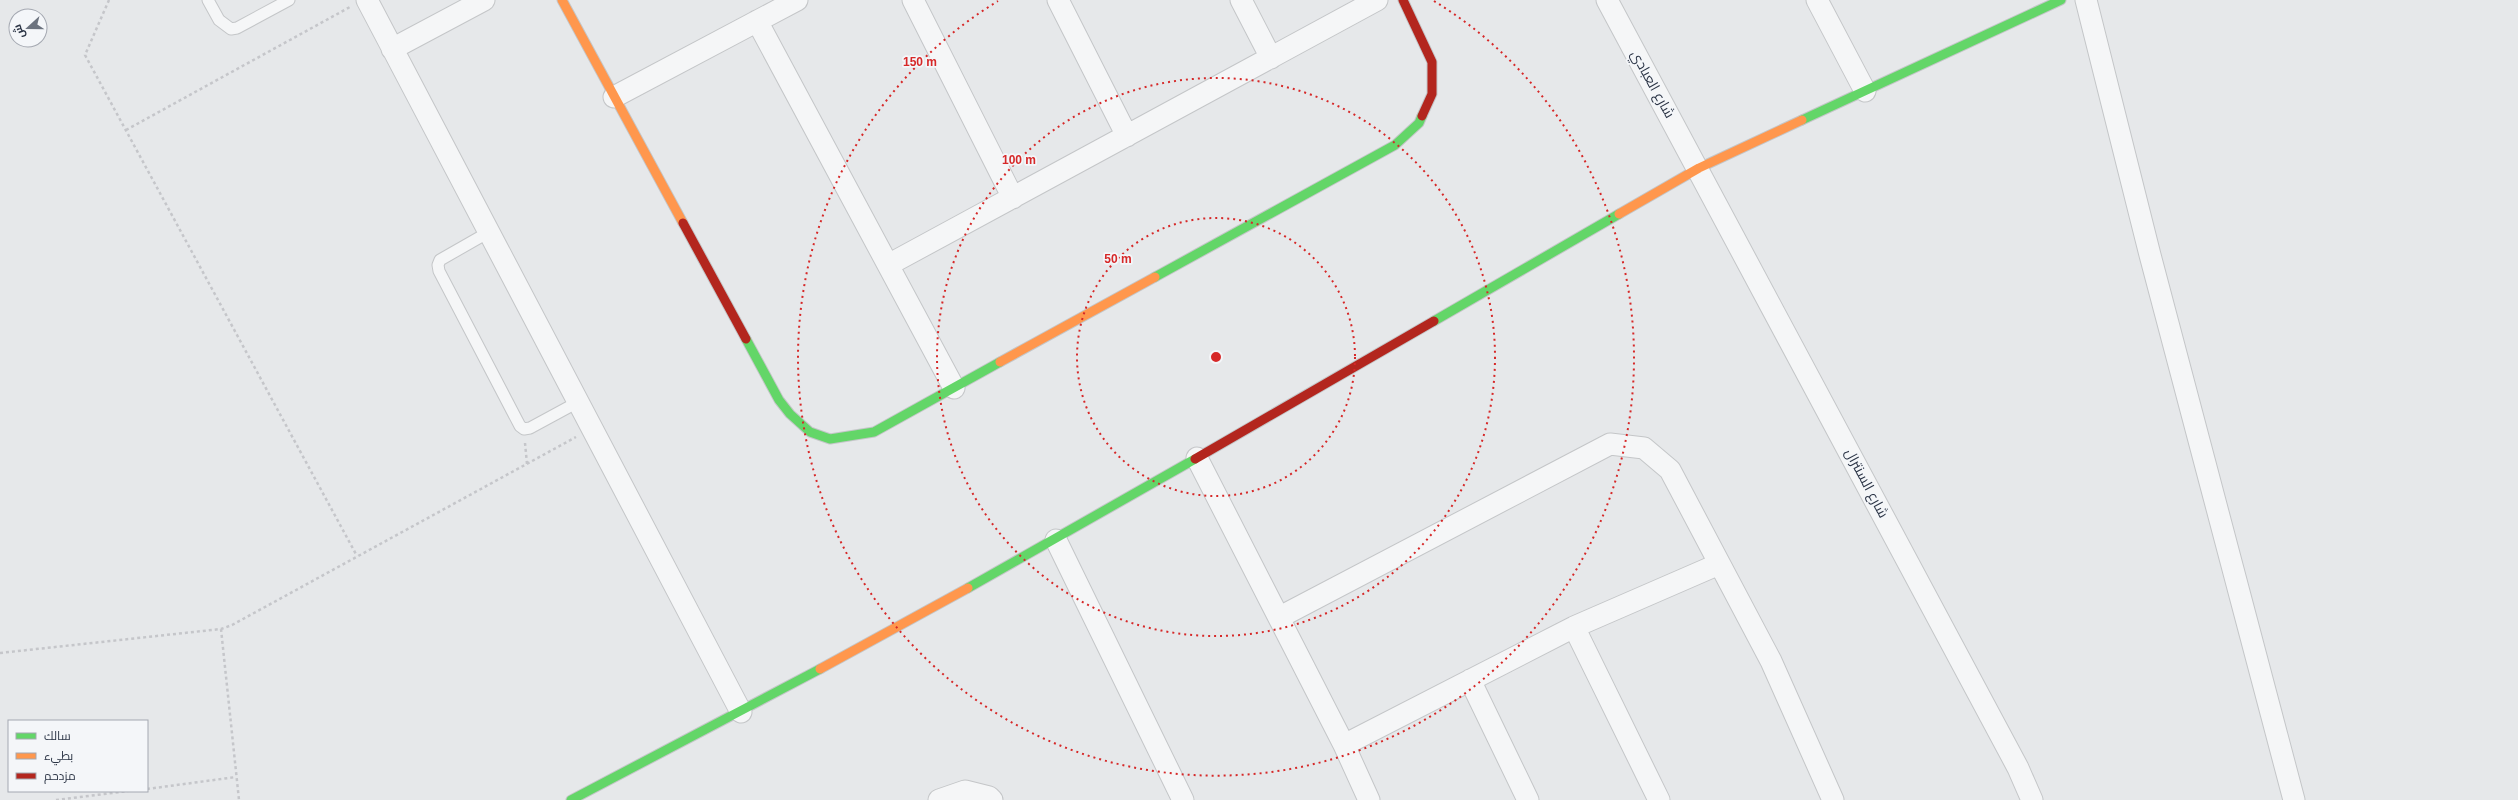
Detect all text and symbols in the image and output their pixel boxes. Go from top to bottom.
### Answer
north arrow [8,8,48,48]
text: ش [11,22,28,40]
street label: شارع العبادي [1624,47,1678,123]
text: 150 m [903,55,937,69]
text: 100 m [1002,153,1036,167]
text: 50 m [1104,252,1132,266]
centre of rings [1209,350,1223,364]
street label: شارع السنترال [1841,446,1892,521]
legend [8,720,148,792]
text: سالك [44,729,71,743]
text: بطيء [44,749,73,766]
text: مزدحم [44,769,76,784]

